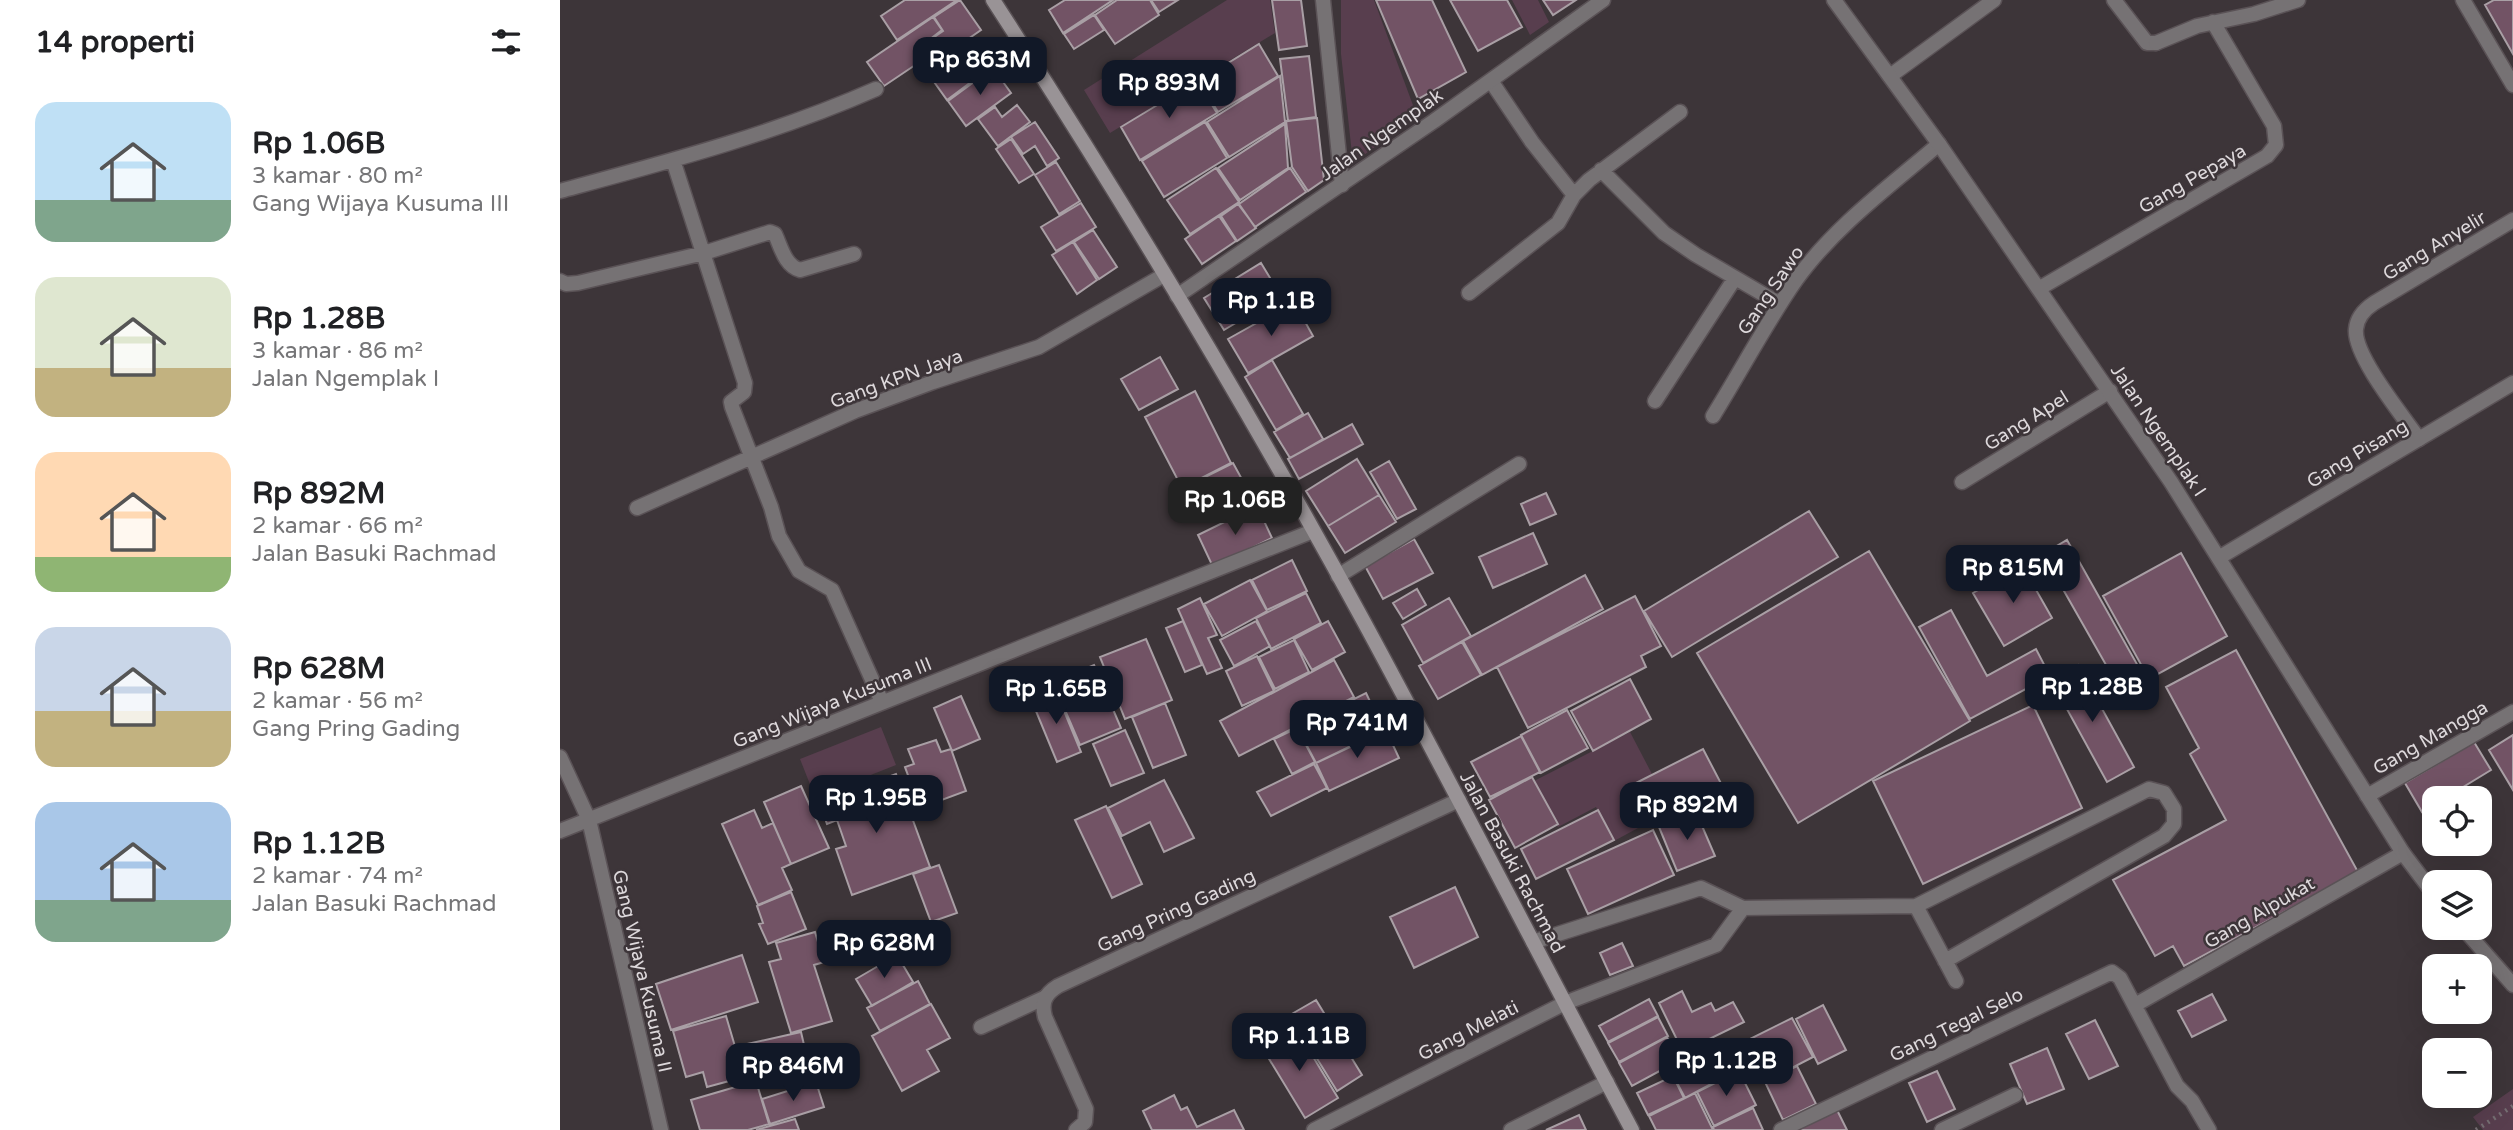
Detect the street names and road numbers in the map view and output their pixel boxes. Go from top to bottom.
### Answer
street label: Jalan Ngemplak [1316,84,1447,185]
street label: Gang Pepaya [2135,139,2250,218]
street label: Gang Anyelir [2379,206,2491,285]
street label: Gang Sawo [1733,242,1809,339]
street label: Gang KPN Jaya [827,345,966,413]
street label: Jalan Ngemplak I [2106,360,2211,501]
street label: Gang Apel [1980,386,2073,455]
street label: Gang Pisang [2303,415,2412,493]
street label: Gang Wijaya Kusuma III [730,653,935,753]
street label: Gang Mangga [2369,696,2492,780]
street label: Jalan Basuki Rachmad [1455,768,1569,957]
street label: Gang Pring Gading [1094,865,1259,957]
street label: Gang Wijaya Kusuma II [608,868,676,1075]
street label: Gang Alpukat [2200,872,2319,953]
street label: Gang Tegal Selo [1886,983,2027,1067]
street label: Gang Melati [1415,996,1522,1066]

